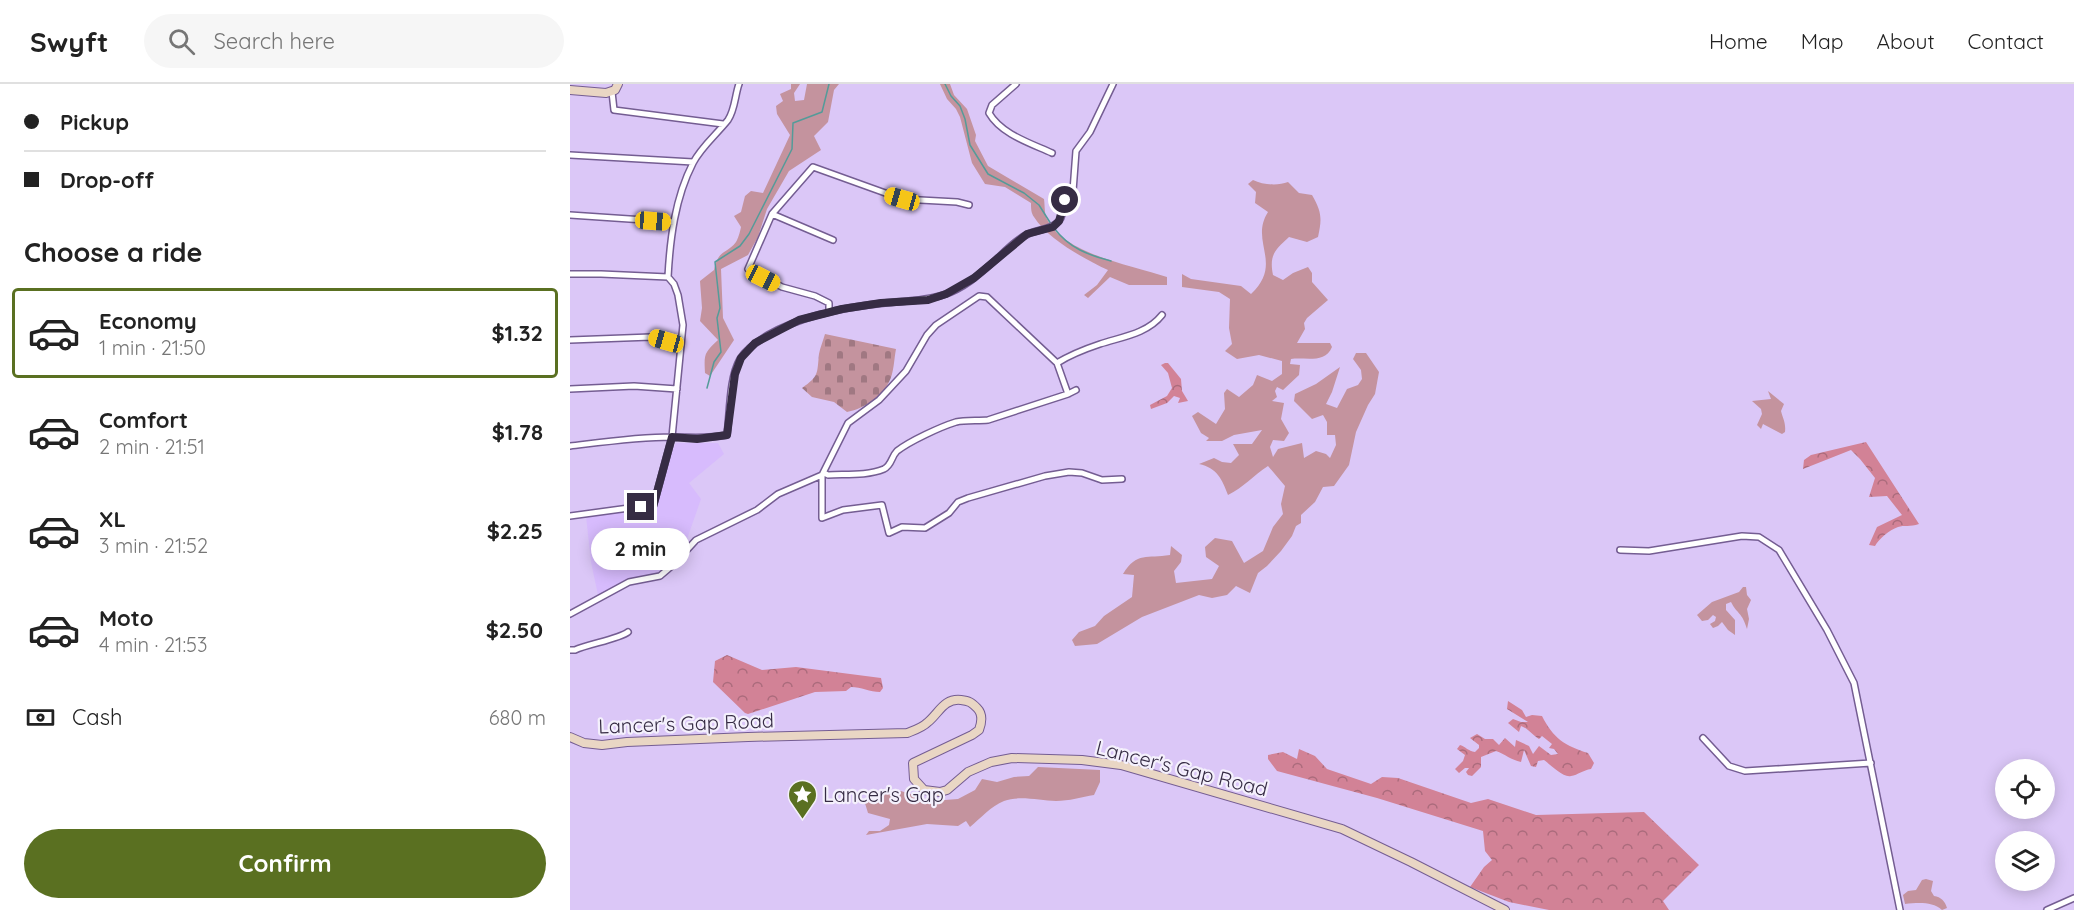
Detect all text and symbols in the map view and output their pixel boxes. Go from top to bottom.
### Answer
search box [144,14,564,68]
text: Swyft [30,24,108,59]
icon: search [165,25,198,58]
text: Search here [213,27,335,55]
text: Home [1709,28,1768,54]
text: Map [1801,28,1844,54]
text: About [1877,28,1935,54]
text: Contact [1968,28,2044,54]
text: Pickup [60,108,129,136]
text: Drop-off [60,166,154,194]
car [882,185,922,213]
route start [1051,186,1078,213]
car [634,211,672,231]
text: Choose a ride [24,235,202,269]
car [743,262,783,294]
icon: car [27,306,81,360]
text: Economy [99,307,197,335]
text: $1.32 [491,319,543,347]
car [646,327,686,355]
text: 1 min · 21:50 [99,335,206,360]
icon: car [27,405,81,459]
text: Comfort [99,406,188,434]
text: $1.78 [492,418,543,446]
text: 2 min · 21:51 [99,434,205,459]
route end [627,493,654,520]
icon: car [27,504,81,558]
text: XL [99,505,126,533]
text: $2.25 [487,517,543,545]
callout: 2 min [592,528,691,570]
text: 3 min · 21:52 [99,533,208,558]
text: 2 min [614,536,667,561]
icon: car [27,603,81,657]
text: Moto [99,604,153,632]
text: $2.50 [486,616,543,644]
text: 4 min · 21:53 [99,632,208,657]
icon: cash [24,701,57,734]
text: Cash [72,703,123,731]
text: 680 m [489,705,546,730]
street label: Lancer's Gap Road [598,707,774,739]
street label: Lancer's Gap Road [1094,735,1270,801]
map controls [1995,759,2055,891]
button: locate [1995,759,2055,819]
place icon: Lancer's Gap [786,778,818,820]
place label: Lancer's Gap [823,782,944,807]
button: Confirm [24,829,546,898]
button: layers [1995,831,2055,891]

